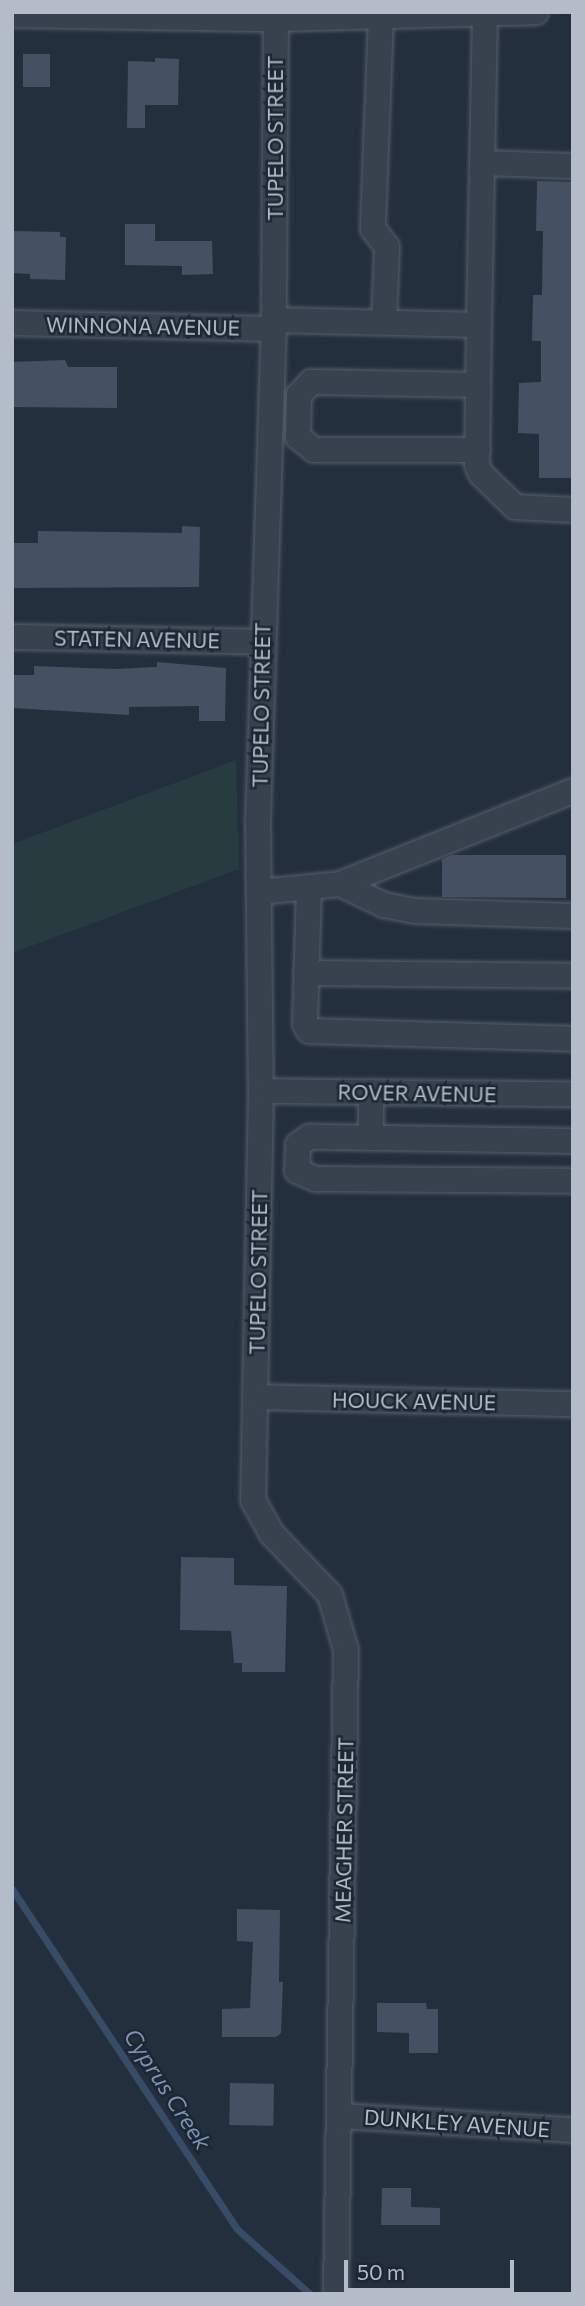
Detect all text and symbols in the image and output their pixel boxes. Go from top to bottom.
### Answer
street label: TUPELO STREET [262,55,288,221]
street label: WINNONA AVENUE [46,312,240,340]
street label: TUPELO STREET [247,622,275,788]
street label: STATEN AVENUE [54,625,220,653]
street label: ROVER AVENUE [337,1079,497,1107]
street label: TUPELO STREET [244,1189,272,1355]
street label: HOUCK AVENUE [332,1387,496,1415]
street label: MEAGHER STREET [330,1737,358,1923]
water label: Cyprus Creek [119,2023,217,2155]
street label: DUNKLEY AVENUE [363,2104,551,2142]
scale bar [347,2246,517,2290]
text: 50 m [357,2259,405,2284]

